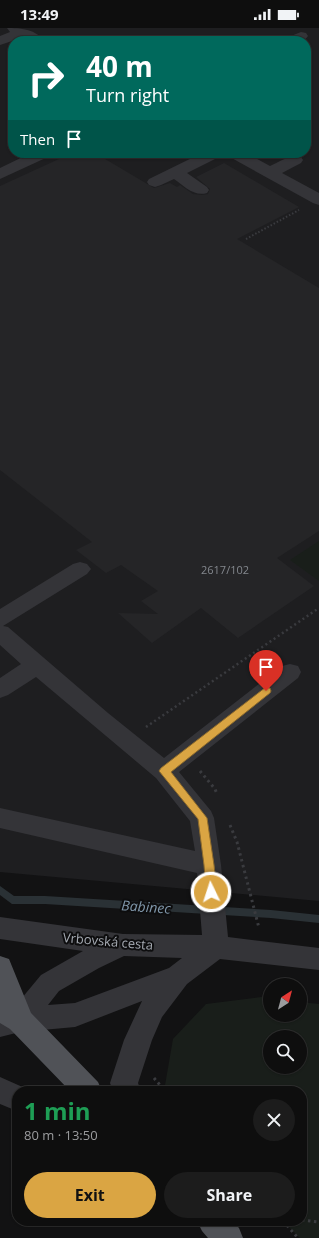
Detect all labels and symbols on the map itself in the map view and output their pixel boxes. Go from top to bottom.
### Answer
house number: 2617/102 [201,562,249,577]
pin [249,650,283,691]
position arrow [190,871,232,913]
water label: Babinec [121,895,172,918]
street label: Vrbovská cesta [62,928,154,954]
north arrow [263,978,307,1022]

